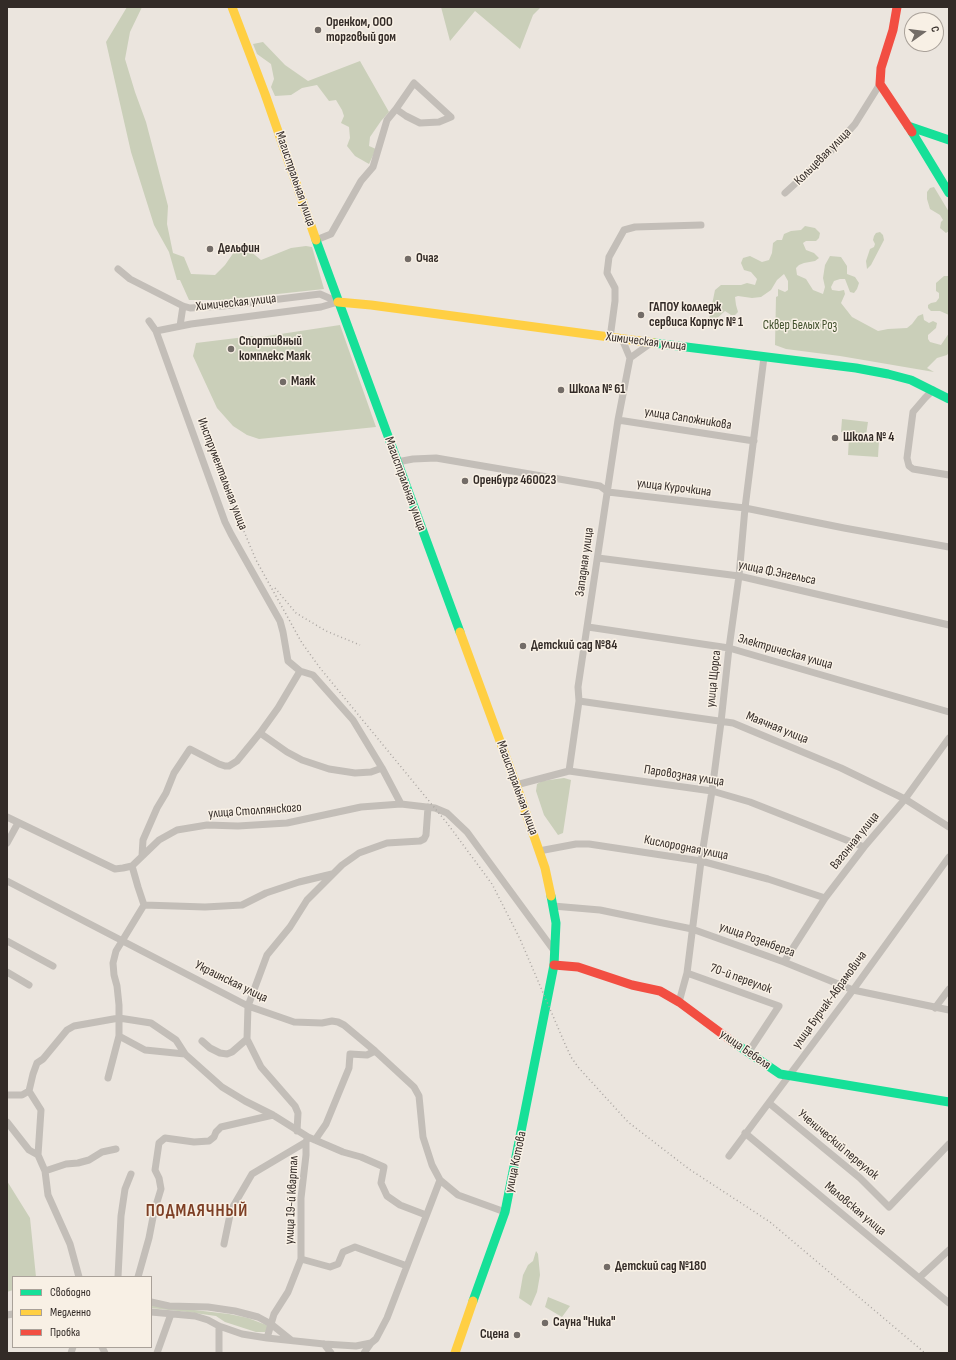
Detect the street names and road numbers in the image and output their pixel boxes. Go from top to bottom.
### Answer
street label: Кольцевая улица [791,125,855,189]
street label: Магистральная улица [271,130,319,228]
street label: Химическая улица [195,291,277,315]
street label: Химическая улица [605,329,687,355]
street label: улица Сапожникова [643,404,733,434]
street label: Инструментальная улица [193,416,251,532]
street label: Магистральная улица [381,435,429,533]
street label: улица Курочкина [636,476,712,500]
street label: Западная улица [572,526,598,598]
street label: улица Ф.Энгельса [737,557,817,589]
street label: Электрическая улица [736,631,834,673]
street label: улица Щорса [703,650,725,708]
street label: Маячная улица [743,708,811,748]
street label: Магистральная улица [493,739,541,837]
street label: Паровозная улица [643,762,725,790]
street label: улица Столпянского [208,800,302,822]
street label: Вагонная улица [827,809,883,873]
street label: Кислородная улица [643,832,729,864]
street label: улица Розенберга [717,919,797,961]
street label: улица Бурчак-Абрамовича [789,948,871,1052]
street label: Украинская улица [192,958,270,1006]
street label: 70-й переулок [708,961,774,997]
street label: улица Бебеля [716,1027,774,1073]
street label: Ученический переулок [794,1107,882,1183]
street label: улица Котова [502,1130,530,1194]
street label: улица 19-й квартал [282,1155,302,1245]
street label: Маловская улица [821,1179,889,1239]

